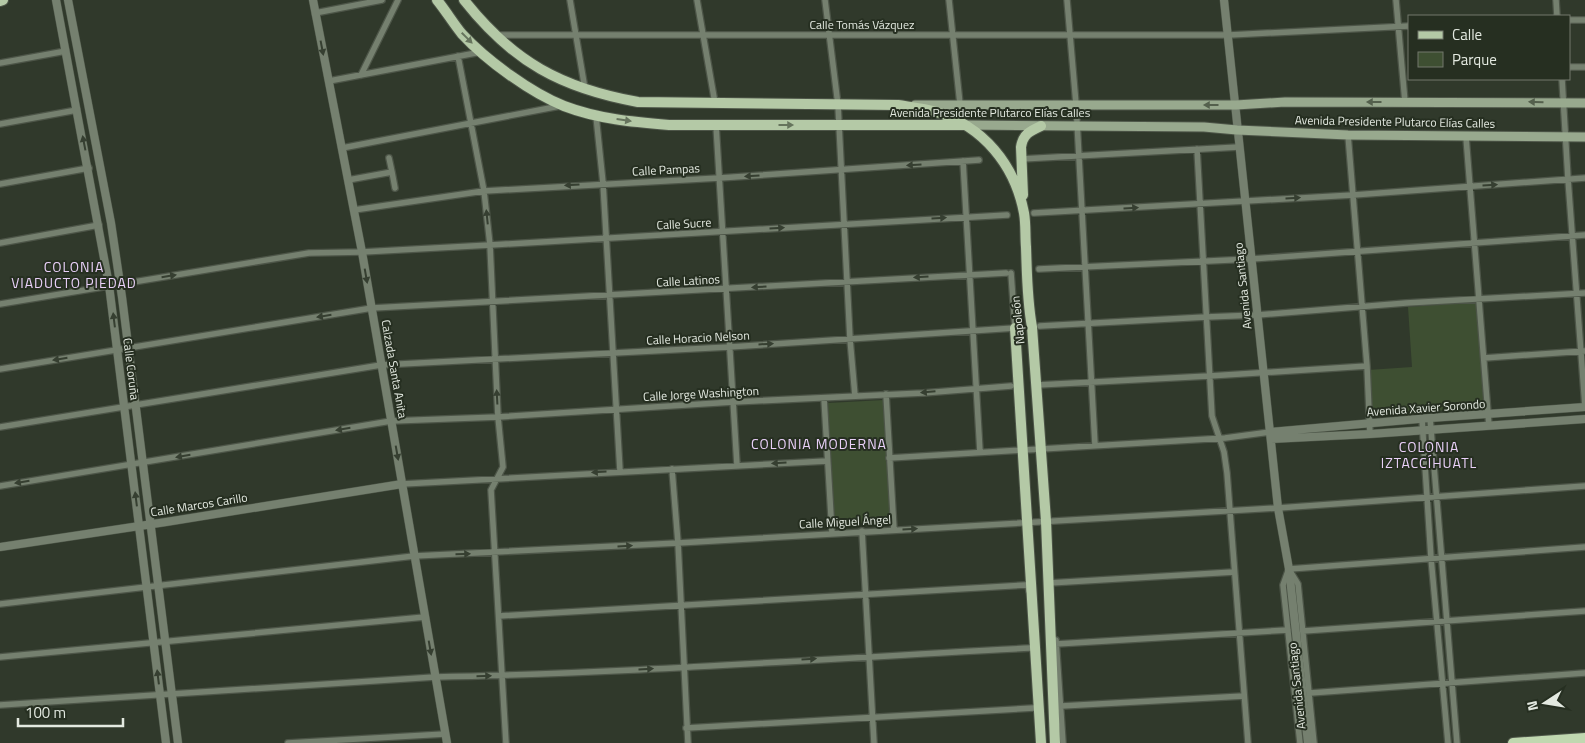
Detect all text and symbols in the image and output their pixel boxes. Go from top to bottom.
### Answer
street label: Calle Tomás Vázquez [810,15,914,34]
legend [1408,15,1570,80]
text: Calle [1452,23,1482,46]
one-way arrow [461,32,473,44]
one-way arrow [318,40,326,55]
text: Parque [1452,48,1497,71]
one-way arrow [1366,98,1382,106]
one-way arrow [1528,98,1544,106]
one-way arrow [1203,101,1219,109]
street label: Avenida Presidente Plutarco Elías Calles [890,103,1091,122]
street label: Avenida Presidente Plutarco Elías Calles [1295,110,1496,133]
one-way arrow [616,117,632,125]
one-way arrow [778,121,794,129]
one-way arrow [79,134,87,150]
street label: Calle Pampas [632,158,701,181]
one-way arrow [906,161,922,169]
one-way arrow [744,172,760,180]
one-way arrow [1483,181,1499,189]
one-way arrow [564,182,580,190]
one-way arrow [1286,193,1302,201]
one-way arrow [1123,204,1139,212]
one-way arrow [483,209,491,225]
street label: Calle Sucre [656,213,712,234]
one-way arrow [931,214,947,222]
one-way arrow [769,224,785,232]
street label: Avenida Santiago [1229,242,1256,330]
district label: COLONIA VIADUCTO PIEDAD [11,256,137,293]
one-way arrow [363,268,371,284]
street label: Calle Latinos [656,269,721,292]
one-way arrow [161,271,177,279]
one-way arrow [913,274,929,282]
one-way arrow [751,283,767,291]
street label: Napoleón [1006,295,1029,345]
one-way arrow [110,312,118,328]
one-way arrow [315,313,331,321]
street label: Calzada Santa Anita [376,318,413,420]
street label: Calle Horacio Nelson [646,325,750,350]
street label: Calle Coruña [118,337,145,401]
one-way arrow [758,340,774,348]
one-way arrow [51,356,67,364]
street label: Calle Jorge Washington [642,381,759,406]
one-way arrow [492,388,500,404]
one-way arrow [919,389,935,397]
street label: Avenida Xavier Sorondo [1366,394,1486,421]
one-way arrow [335,425,351,433]
district label: COLONIA MODERNA [751,433,887,454]
district label: COLONIA IZTACCÍHUATL [1381,436,1477,473]
one-way arrow [393,446,401,462]
one-way arrow [174,452,190,460]
one-way arrow [770,460,786,468]
one-way arrow [591,469,607,477]
one-way arrow [14,479,30,487]
street label: Calle Marcos Carillo [149,487,249,522]
one-way arrow [132,490,140,506]
street label: Calle Miguel Ángel [798,510,891,533]
one-way arrow [902,524,918,532]
one-way arrow [618,542,634,550]
one-way arrow [455,550,471,558]
one-way arrow [427,640,435,656]
street label: Avenida Santiago [1283,642,1310,730]
one-way arrow [801,655,817,663]
one-way arrow [639,664,655,672]
one-way arrow [154,669,162,685]
one-way arrow [476,672,492,680]
north arrow [1520,678,1570,728]
scale bar [18,696,122,728]
text: N [1521,699,1543,713]
text: 100 m [25,701,66,724]

